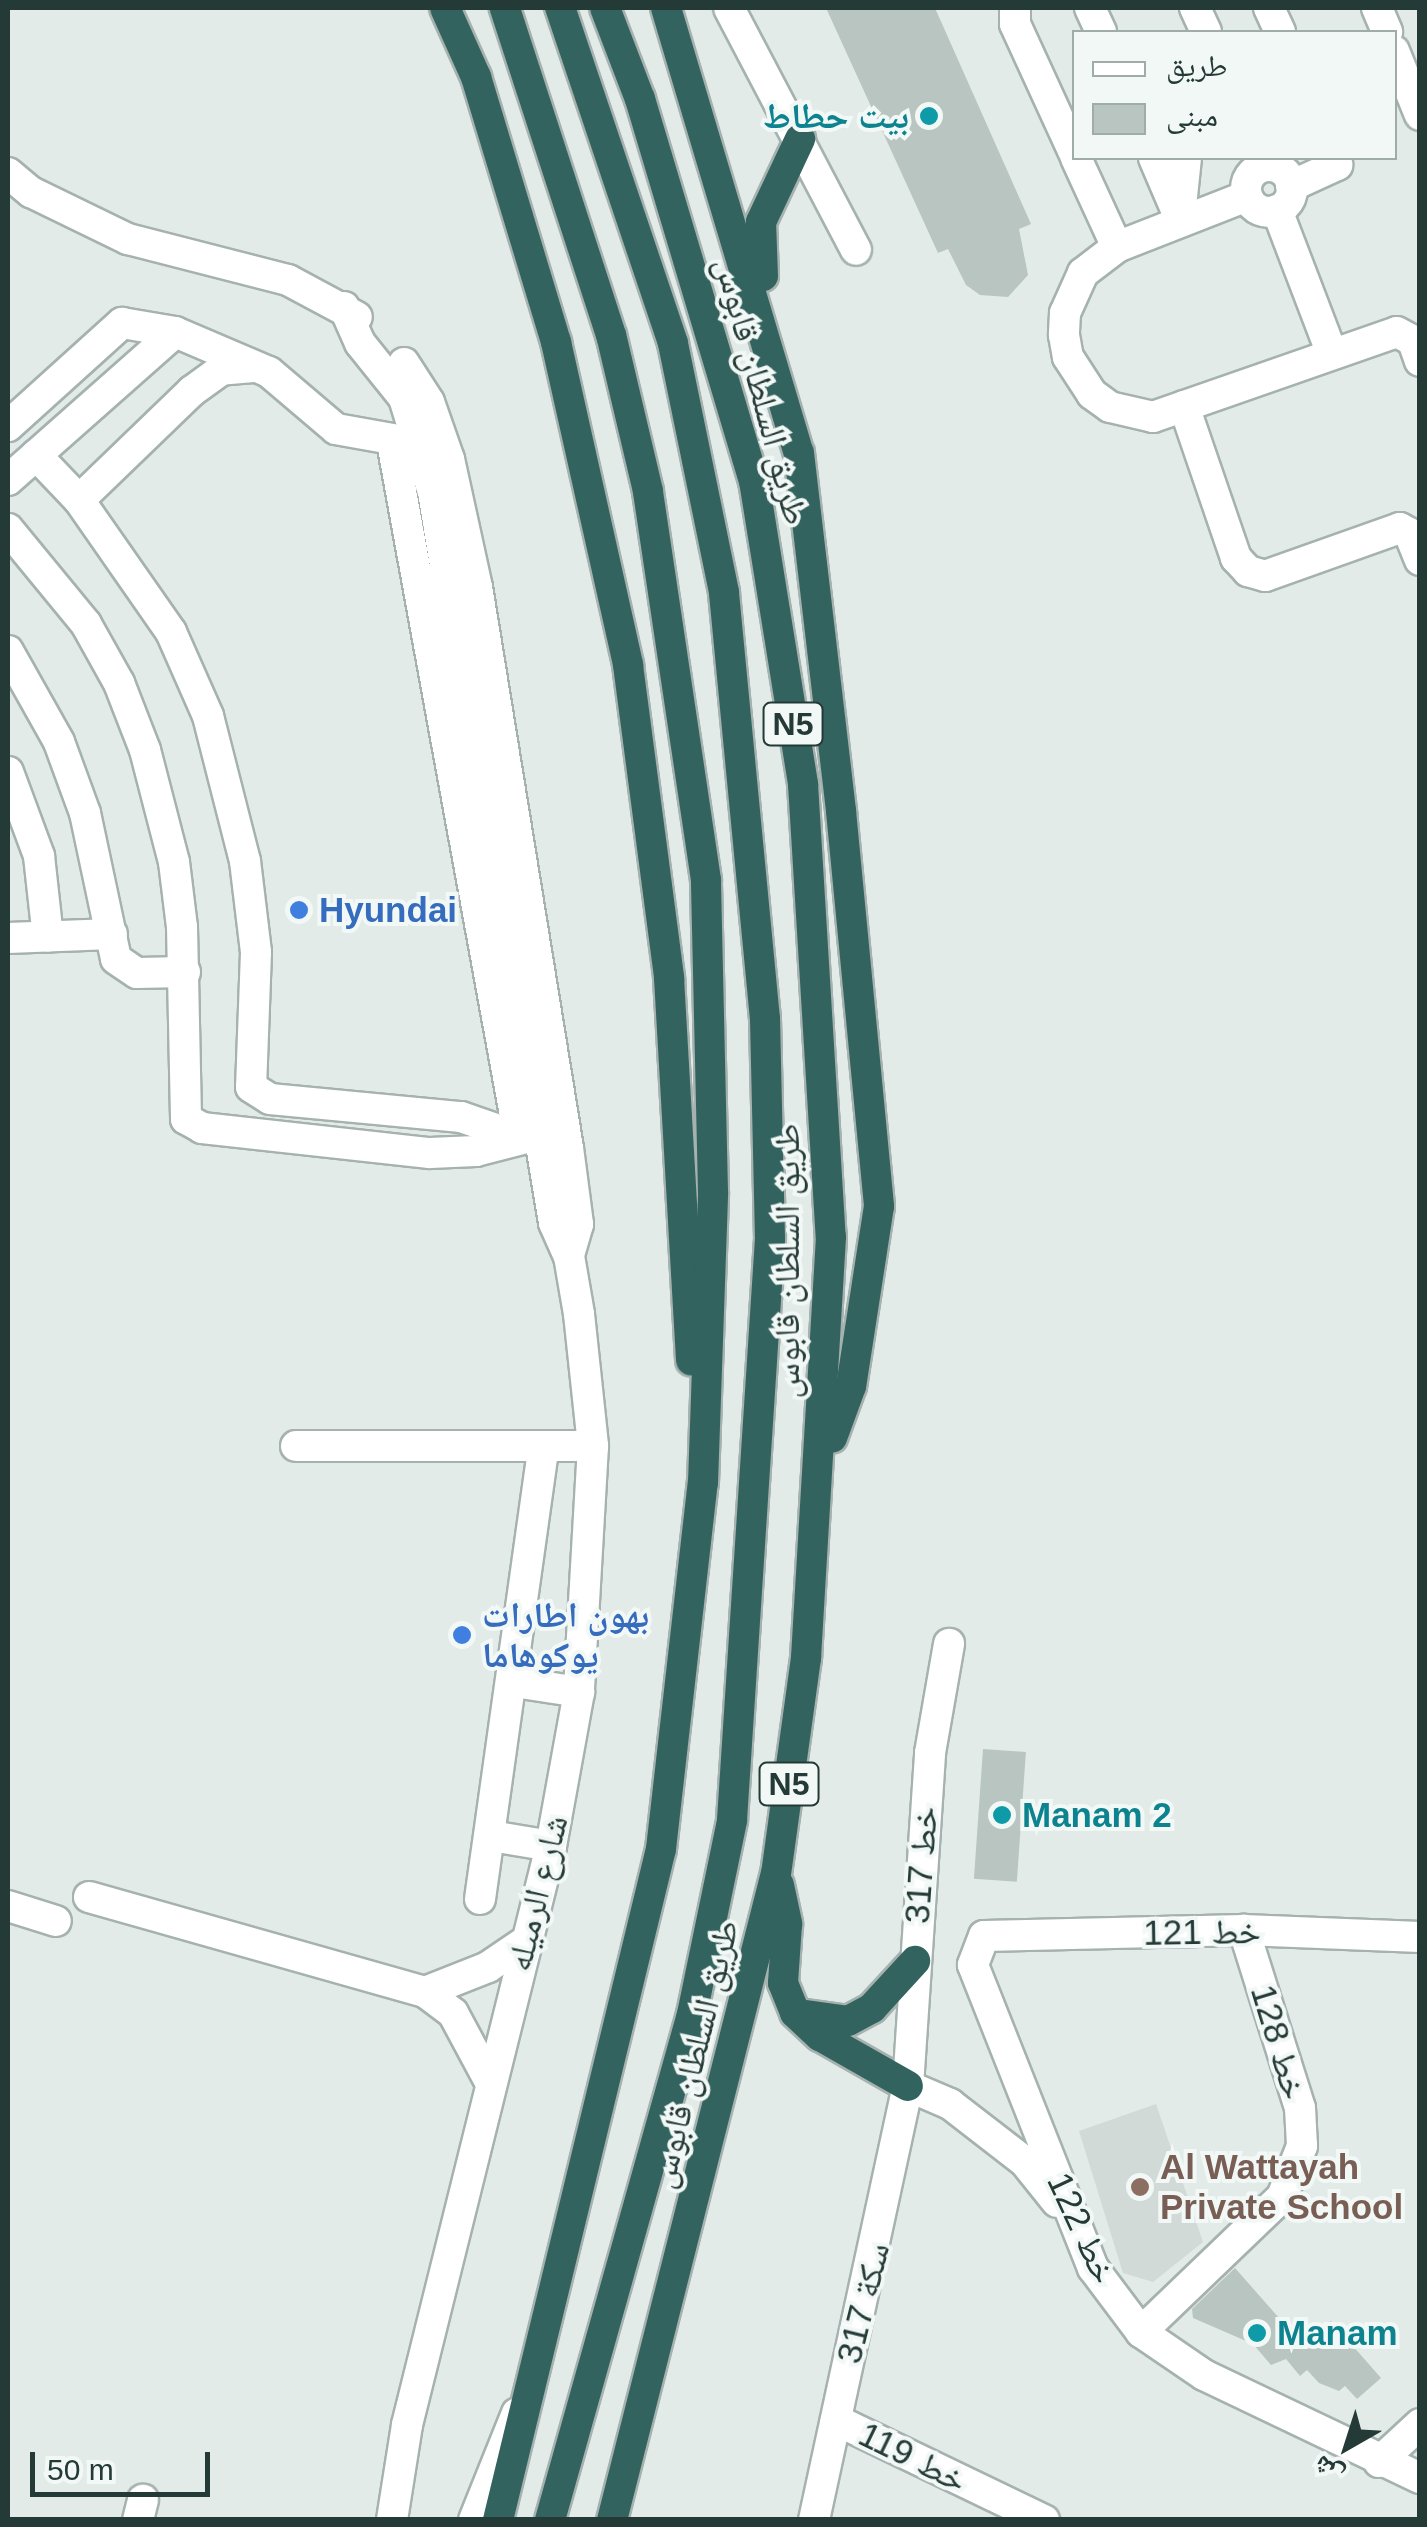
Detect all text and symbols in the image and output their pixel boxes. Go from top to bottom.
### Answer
legend [1072,30,1397,160]
text: طريق [1166,49,1227,82]
place label: بيت حطاط [763,95,909,137]
text: مبنى [1166,99,1218,132]
marker: بيت حطاط [918,105,940,127]
street label: طريق السلطان قابوس [706,253,818,529]
road number: N5 [760,697,826,751]
place label: Hyundai [319,889,457,931]
marker: Hyundai [288,899,310,921]
street label: طريق السلطان قابوس [766,1123,808,1399]
place label: بهون اطارات يوكوهاما [482,1594,649,1676]
marker: بهون اطارات يوكوهاما [451,1624,473,1646]
road number: N5 [756,1757,822,1811]
place label: Manam 2 [1022,1794,1172,1836]
marker: Manam 2 [991,1804,1013,1826]
street label: خط 317 [896,1805,946,1925]
street label: شارع الرميله [497,1811,577,1975]
street label: خط 121 [1143,1910,1261,1954]
street label: طريق السلطان قابوس [640,1915,748,2193]
street label: خط 128 [1242,1980,1316,2104]
place label: Al Wattayah Private School [1160,2146,1403,2228]
street label: خط 122 [1038,2166,1126,2290]
marker: Al Wattayah Private School [1129,2176,1151,2198]
street label: سكة 317 [828,2238,898,2368]
place label: Manam [1277,2312,1398,2354]
marker: Manam [1246,2322,1268,2344]
north arrow [1297,2397,1397,2497]
street label: خط 119 [852,2413,974,2501]
scale bar [35,2432,215,2494]
text: ش [1307,2449,1349,2492]
text: 50 m [47,2453,114,2486]

